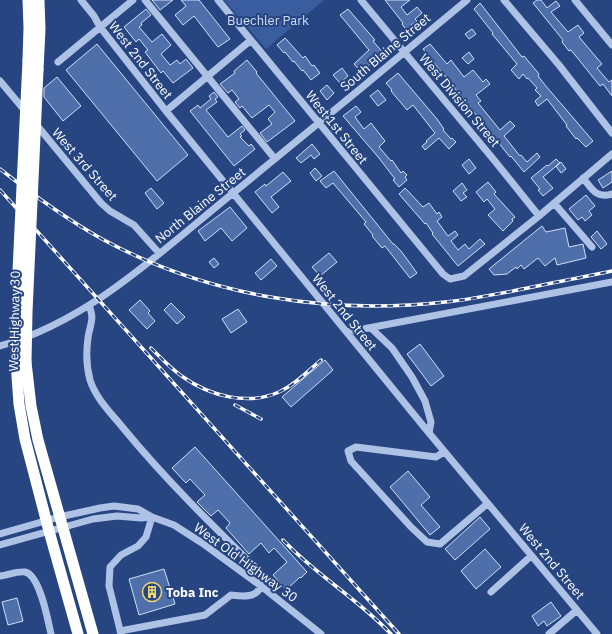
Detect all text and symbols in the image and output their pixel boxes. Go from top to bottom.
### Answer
street label: South Blaine Street [337,10,434,95]
park label: Buechler Park [227,12,309,29]
street label: West 2nd Street [105,18,176,103]
street label: West Division Street [416,50,504,151]
street label: West 1st Street [302,87,371,168]
street label: West 3rd Street [48,124,121,204]
street label: North Blaine Street [152,164,249,247]
street label: West Highway 30 [5,270,24,372]
street label: West 2nd Street [308,270,381,354]
street label: West Old Highway 30 [190,519,301,606]
street label: West 2nd Street [515,520,588,603]
building icon: Toba Inc [141,581,163,603]
place label: Toba Inc [166,584,219,601]

